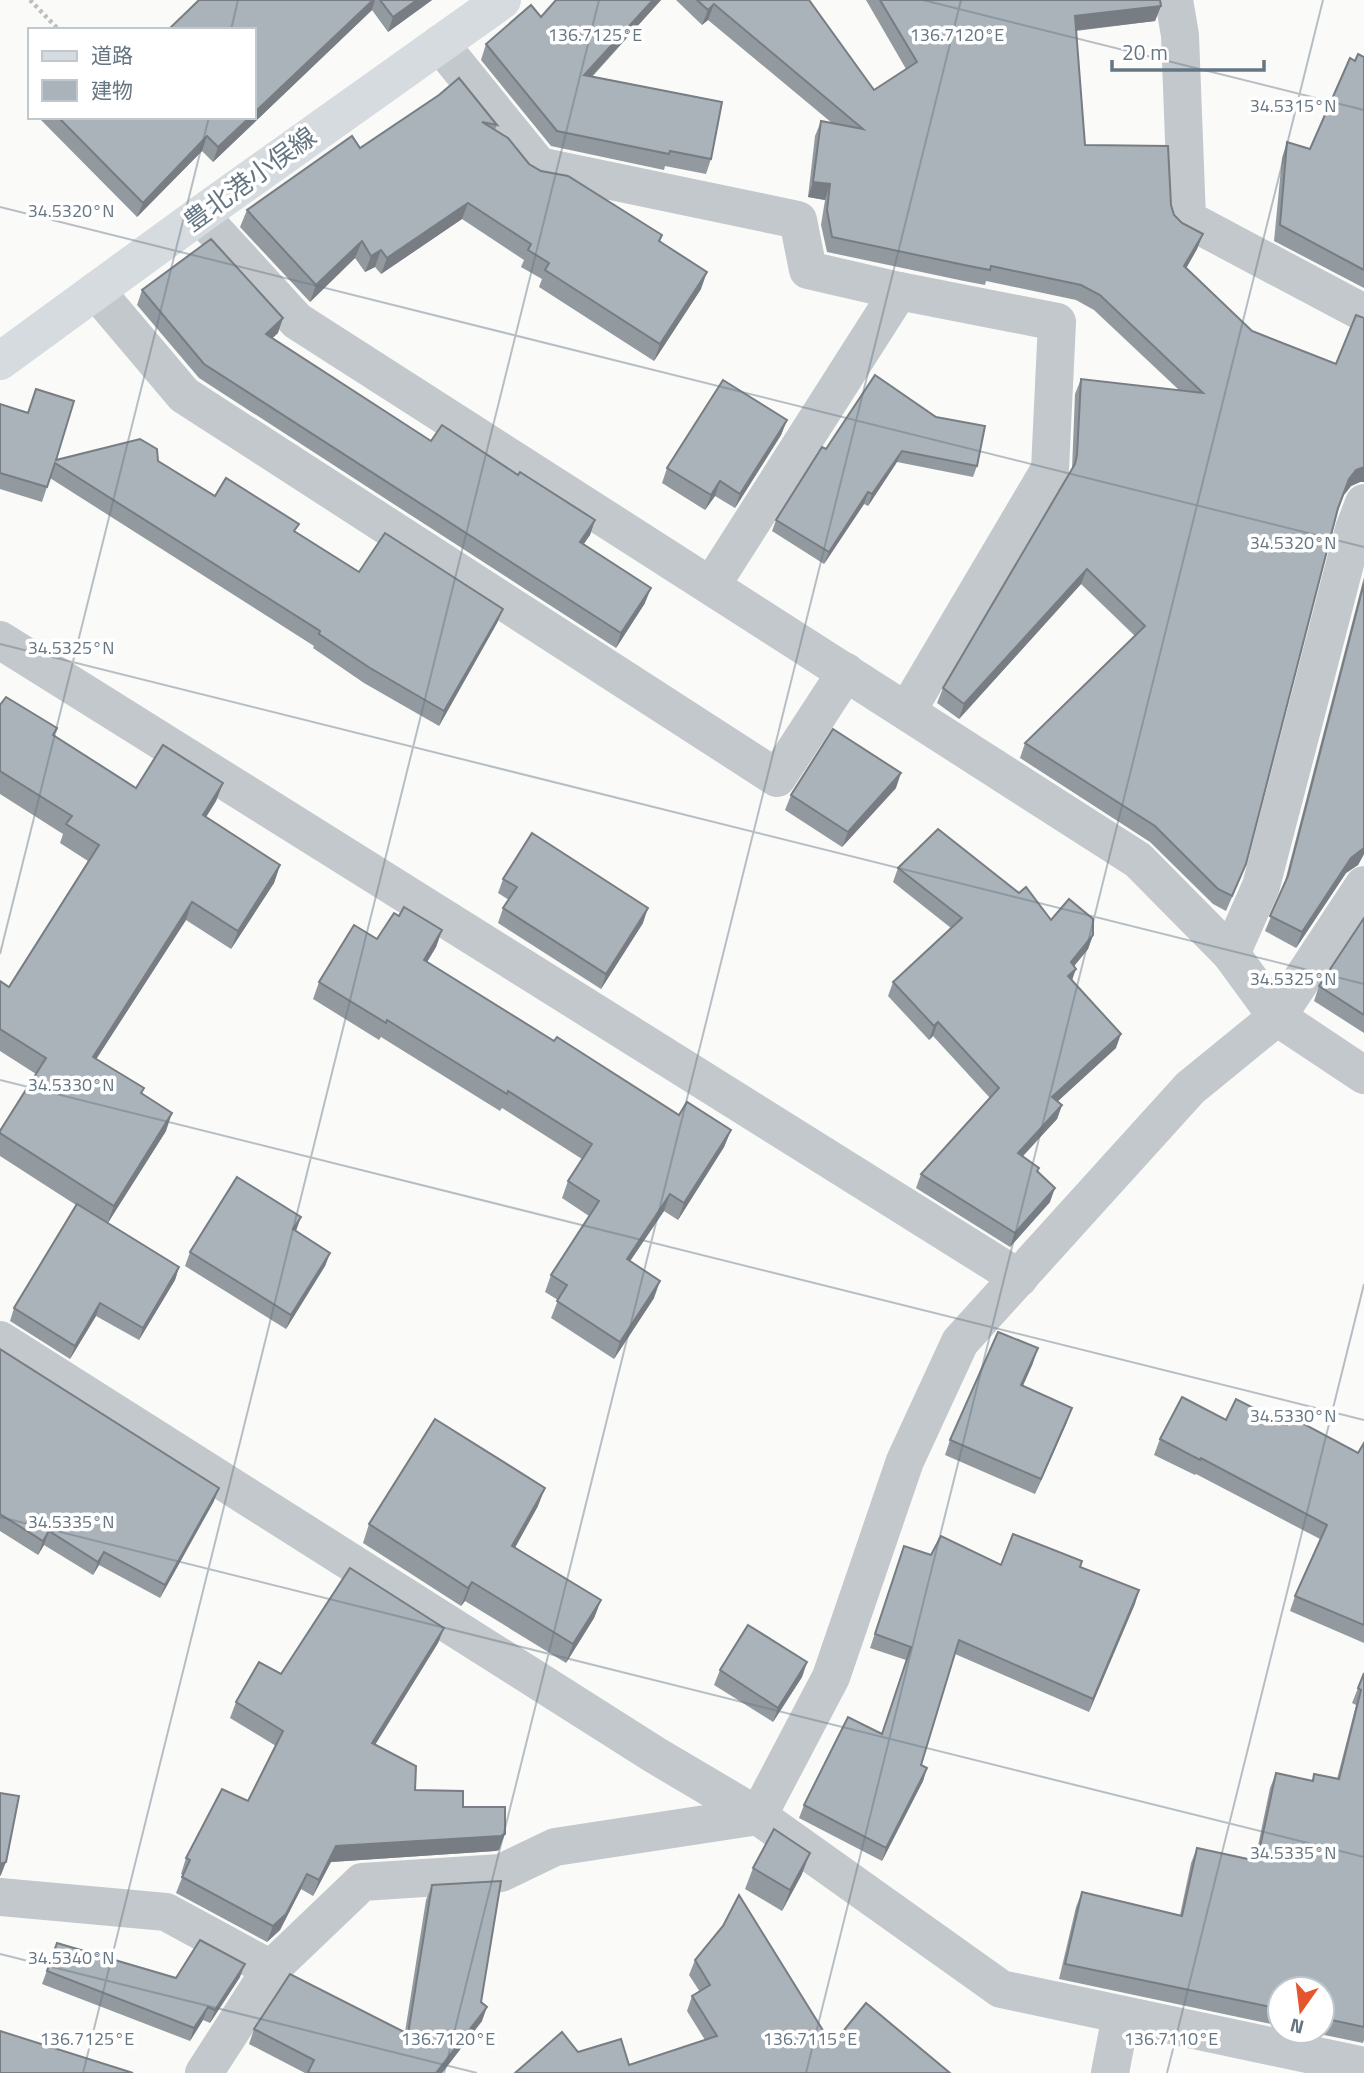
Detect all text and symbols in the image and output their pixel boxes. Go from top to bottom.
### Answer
text: 136.7125°E [548,21,642,48]
text: 136.7120°E [910,21,1004,48]
legend [28,28,256,119]
scale bar [1112,28,1264,72]
text: 20 m [1122,36,1168,68]
text: 道路 [91,39,133,71]
text: 建物 [91,74,133,106]
text: 34.5315°N [1250,92,1336,119]
street label: 豊北港小俣線 [175,117,324,240]
text: 34.5320°N [28,197,114,224]
text: 34.5320°N [1250,529,1336,556]
text: 34.5325°N [28,634,114,661]
text: 34.5325°N [1250,965,1336,992]
text: 34.5330°N [28,1071,114,1098]
text: 34.5330°N [1250,1402,1336,1429]
text: 34.5335°N [28,1508,114,1535]
text: 34.5335°N [1250,1839,1336,1866]
text: 34.5340°N [28,1944,114,1971]
north arrow [1266,1975,1336,2045]
text: N [1287,2011,1307,2043]
text: 136.7125°E [40,2025,134,2052]
text: 136.7120°E [401,2025,495,2052]
text: 136.7115°E [763,2025,857,2052]
text: 136.7110°E [1124,2025,1218,2052]

